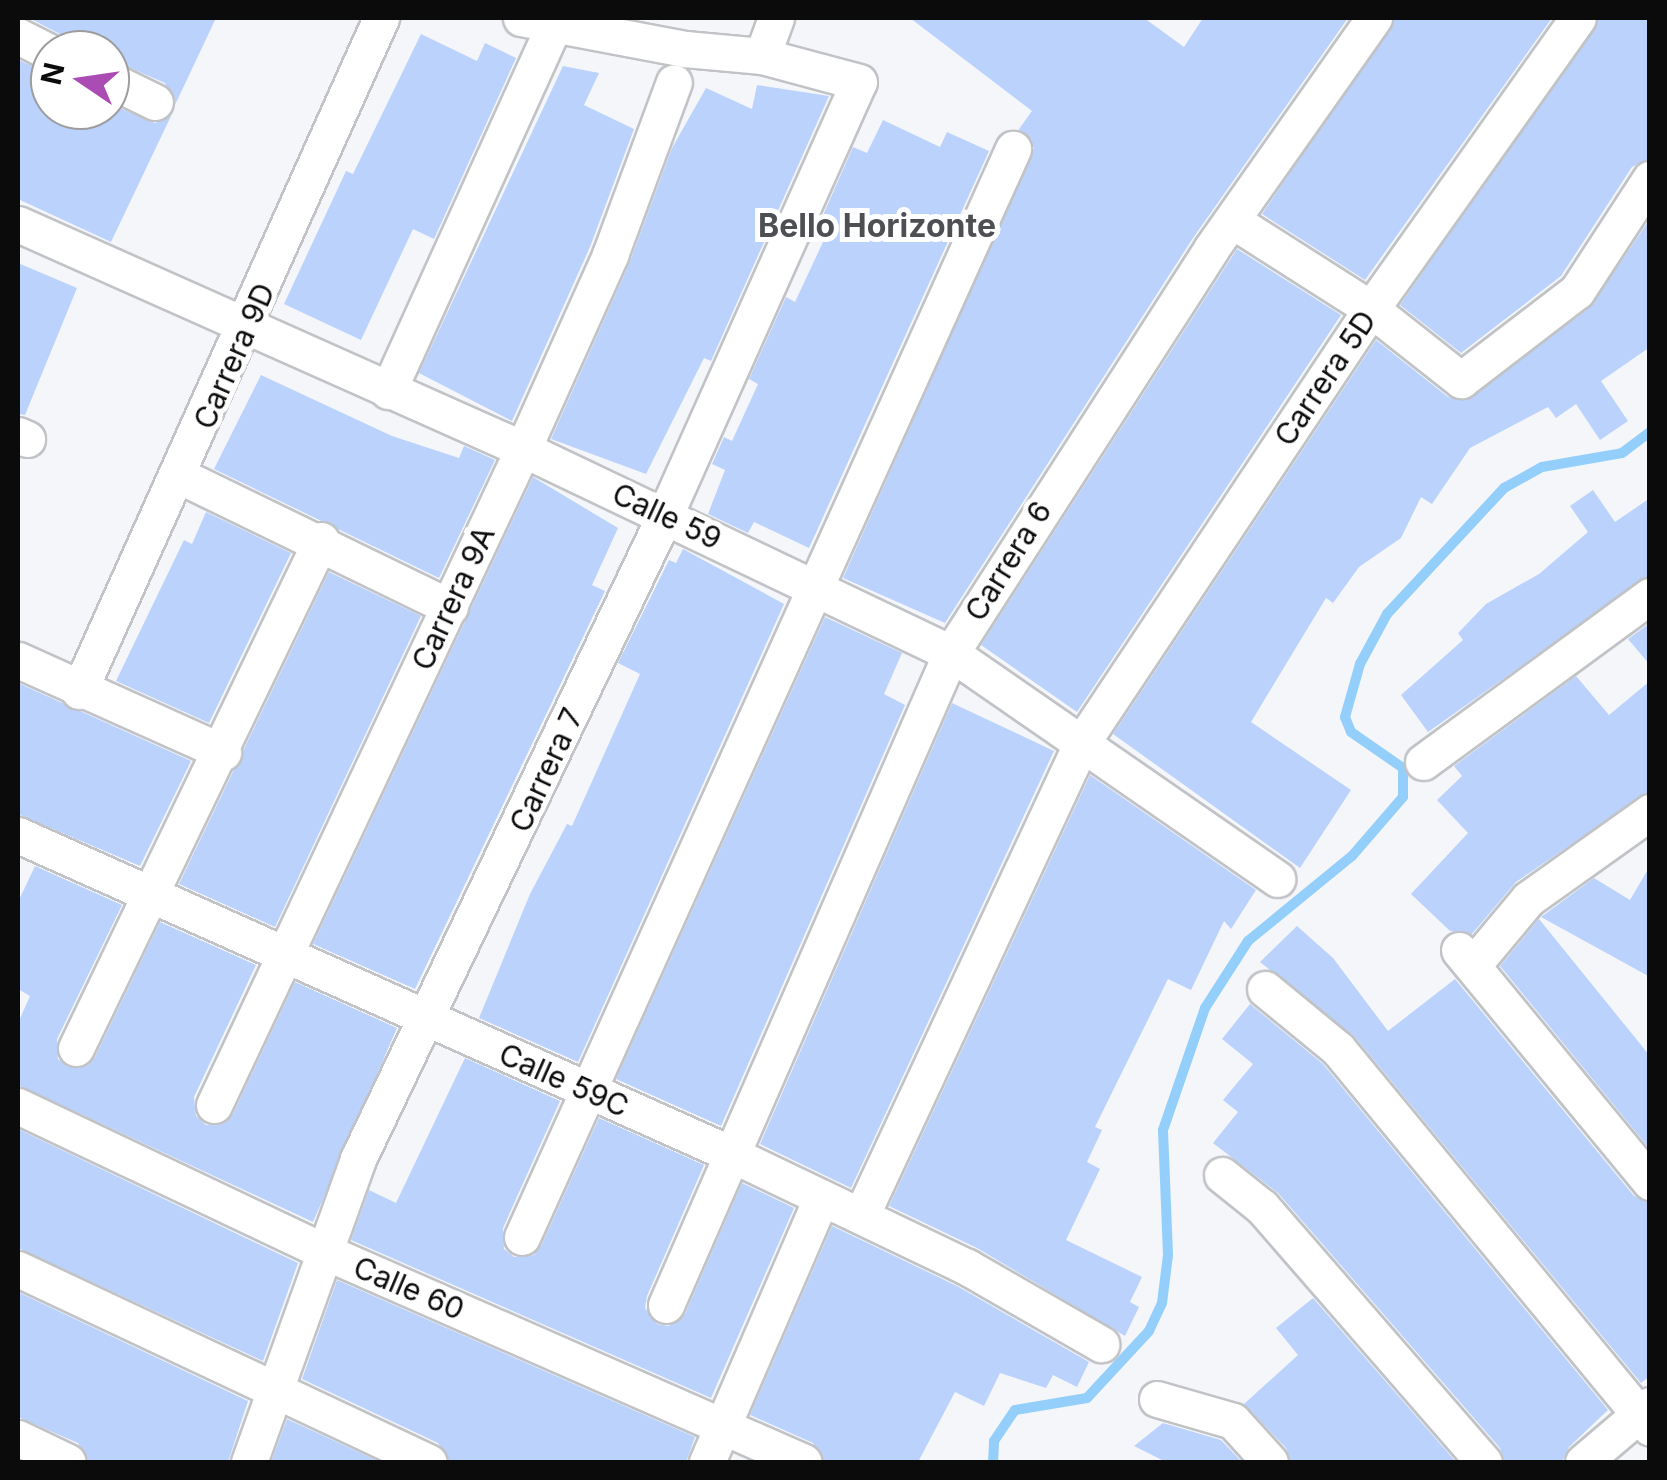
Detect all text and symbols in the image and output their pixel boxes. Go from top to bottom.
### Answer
north arrow [30,30,130,130]
text: N [34,59,72,88]
district label: Bello Horizonte [758,207,996,245]
street label: Carrera 9D [186,278,282,434]
street label: Carrera 5D [1267,304,1383,452]
street label: Calle 59 [607,475,727,557]
street label: Carrera 6 [957,495,1059,627]
street label: Carrera 9A [404,520,502,676]
street label: Carrera 7 [502,702,590,838]
street label: Calle 59C [494,1035,634,1125]
street label: Calle 60 [348,1249,470,1327]

